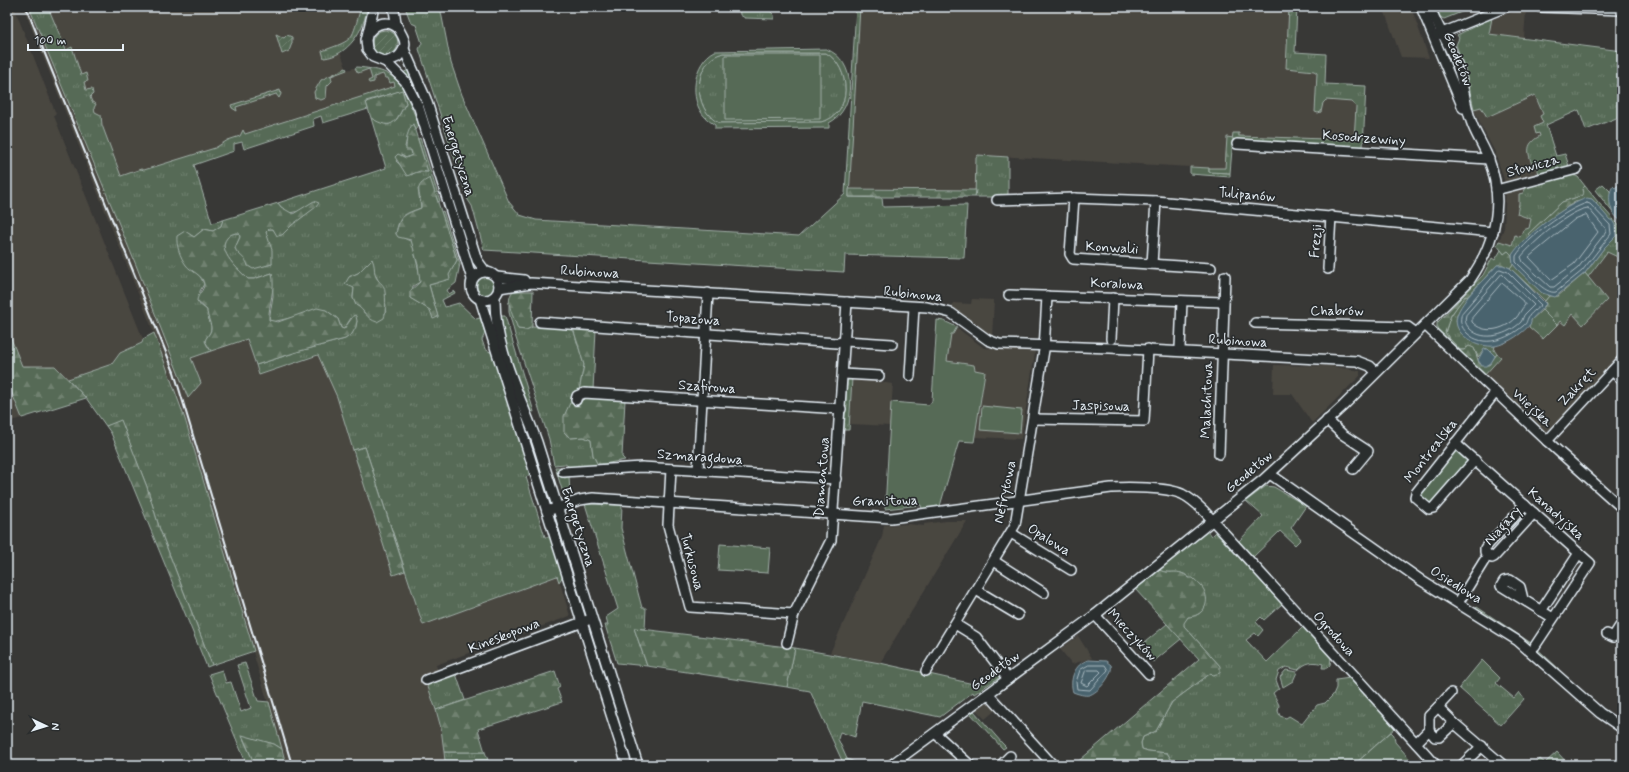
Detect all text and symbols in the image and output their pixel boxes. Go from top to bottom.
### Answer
scale bar [28,26,123,52]
street label: Geodetów [1439,29,1477,89]
text: 100 m [34,33,66,49]
street label: Energetyczna [436,114,479,199]
street label: Kosodrzewiny [1322,126,1406,150]
street label: Słowicza [1505,150,1562,182]
street label: Tulipanów [1218,184,1276,206]
street label: Frezji [1306,224,1326,258]
street label: Konwalii [1085,238,1139,258]
street label: Rubinowa [560,261,620,283]
street label: Koralowa [1090,274,1144,294]
street label: Rubinowa [883,282,943,306]
street label: Chabrów [1310,302,1364,320]
street label: Topazowa [665,308,721,330]
street label: Rubinowa [1208,330,1268,352]
street label: Malachitowa [1197,360,1217,439]
street label: Zakręt [1554,363,1600,410]
street label: Szafirowa [678,376,736,398]
street label: Wiejska [1508,385,1556,432]
street label: Jaspisowa [1072,396,1130,416]
street label: Montrealska [1400,415,1462,487]
street label: Diamentowa [810,436,834,517]
street label: Szmaragdowa [656,445,744,471]
street label: Geodetów [1221,447,1277,497]
street label: Nefrytowa [990,459,1020,525]
street label: Kanadyjska [1524,484,1588,544]
street label: Energetyczna [556,485,599,570]
street label: Granitowa [852,491,918,511]
street label: Niagary [1480,503,1527,551]
street label: Opalowa [1024,520,1074,560]
street label: Turkusowa [676,531,708,593]
street label: Osiedlowa [1427,562,1486,608]
street label: Mieczyków [1103,605,1161,665]
street label: Ogrodowa [1309,608,1359,661]
street label: Kineskopowa [466,614,542,658]
street label: Geodetów [967,647,1024,695]
north arrow [26,706,66,746]
text: N [48,722,62,731]

